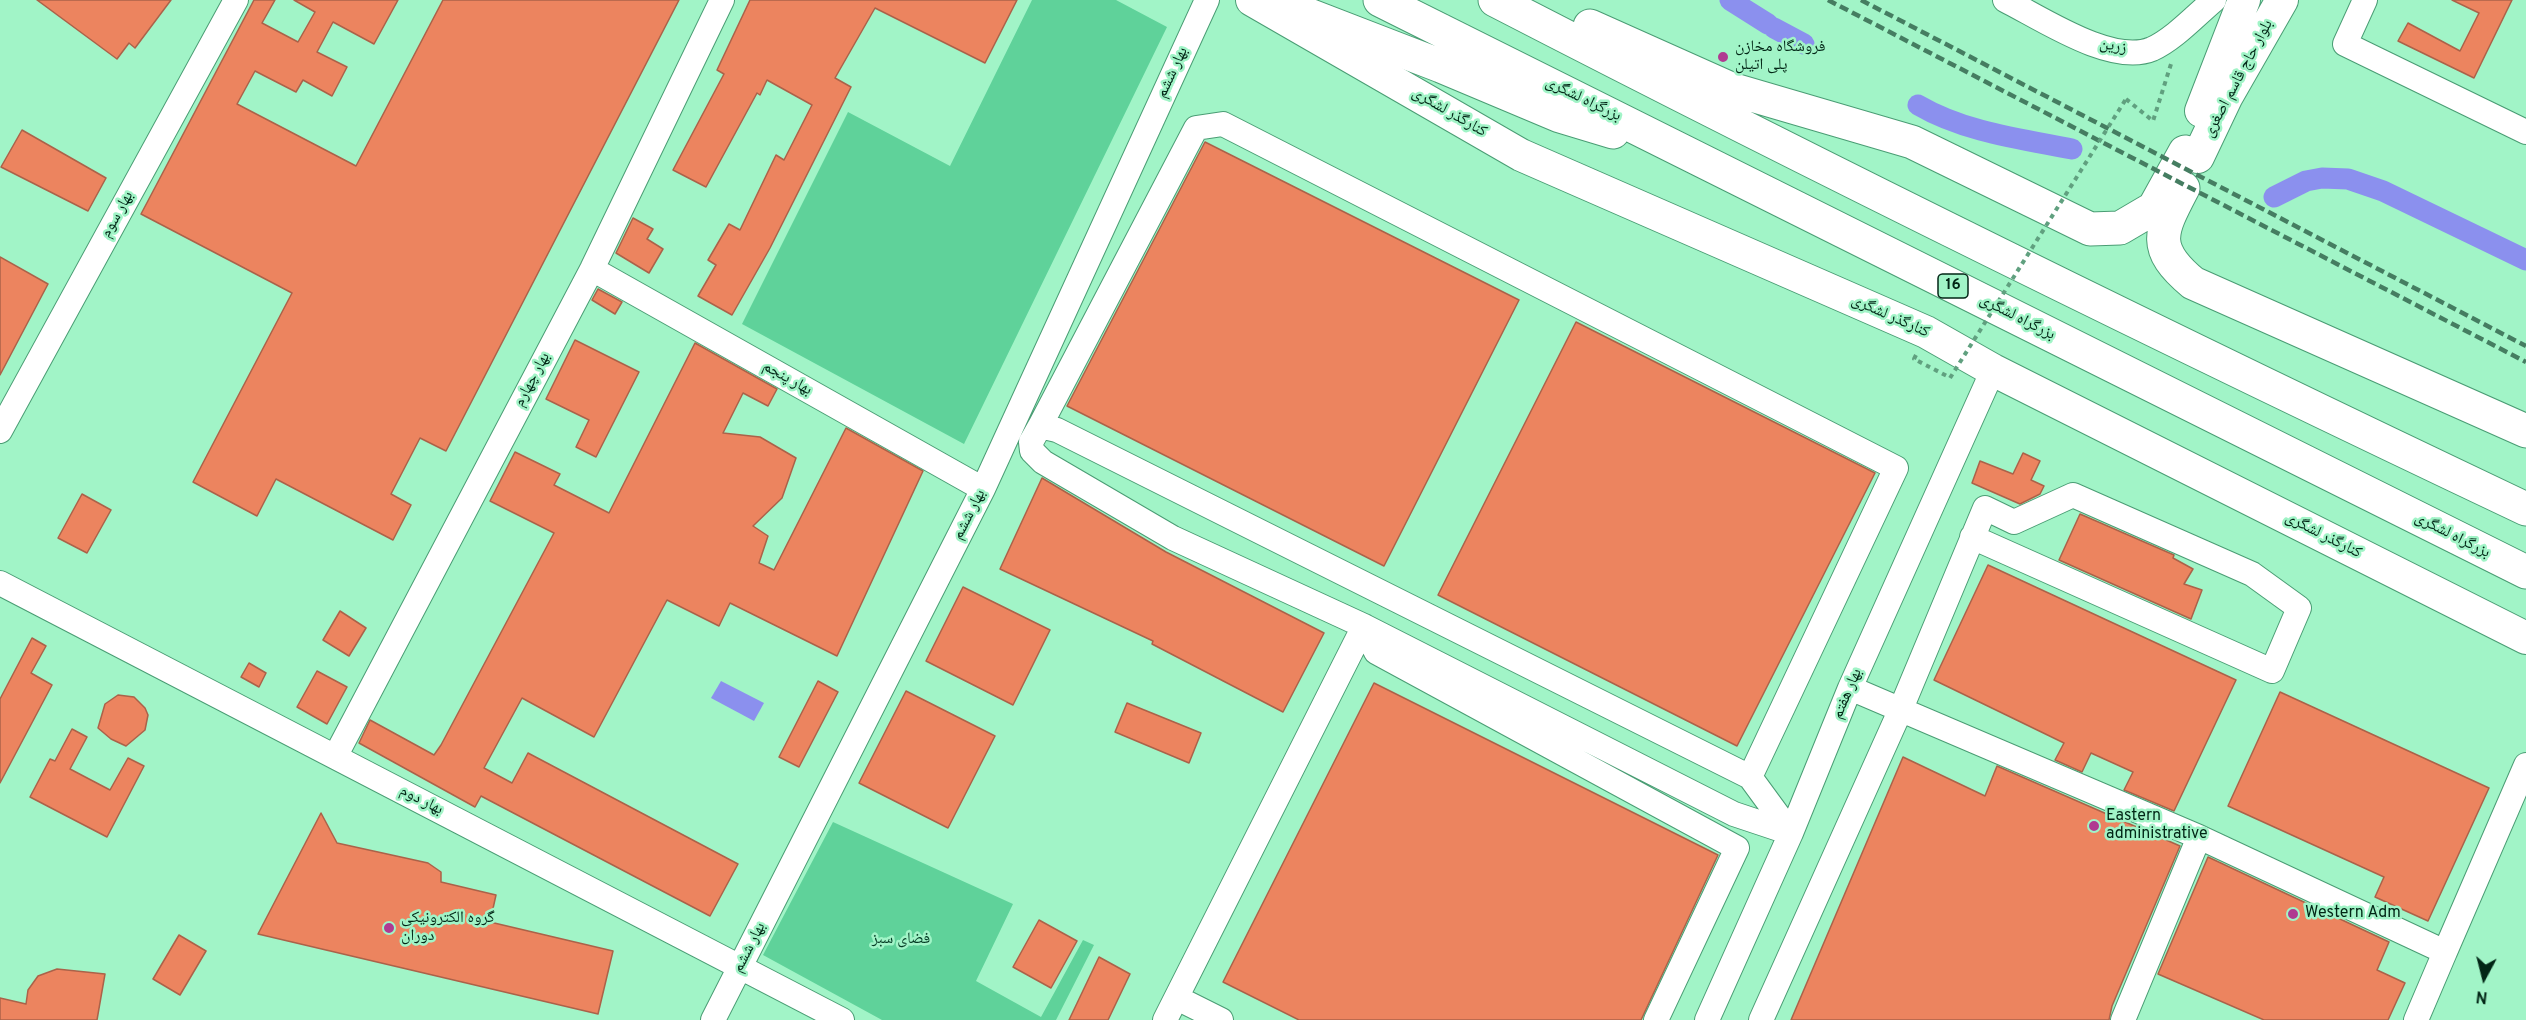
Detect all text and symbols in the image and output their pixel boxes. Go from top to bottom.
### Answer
street label: بلوار حاج قاسم اصغری [2200,17,2278,141]
street label: زرین [2098,35,2128,59]
place label: فروشگاه مخازن پلی اتیلن [1735,38,1825,76]
street label: بهار ششم [1153,44,1193,102]
marker: فروشگاه مخازن پلی اتیلن [1716,50,1730,64]
street label: بزرگراه لشگری [1542,73,1624,127]
street label: کنارگذر لشگری [1408,84,1490,142]
street label: بهار سوم [97,188,139,242]
road number: 16 [1938,274,1968,298]
street label: کنارگذر لشگری [1848,291,1932,343]
street label: بزرگراه لشگری [1976,291,2058,345]
street label: بهار چهارم [511,350,555,410]
street label: بهار پنجم [759,358,815,400]
street label: بهار ششم [949,487,991,543]
street label: کنارگذر لشگری [2281,509,2365,563]
street label: بزرگراه لشگری [2411,509,2493,563]
street label: بهار هفتم [1829,666,1867,722]
street label: بهار دوم [396,782,446,820]
place label: Eastern administrative [2106,807,2208,845]
marker: Eastern administrative [2087,819,2101,833]
place label: Western Adm [2305,904,2401,924]
marker: Western Adm [2286,907,2300,921]
place label: گروه الکترونیکی دوران [401,909,495,947]
street label: بهار ششم [729,920,771,976]
marker: گروه الکترونیکی دوران [382,921,396,935]
park label: فضای سبز [872,930,930,950]
north arrow [2454,948,2514,1008]
text: N [2475,985,2489,1006]

